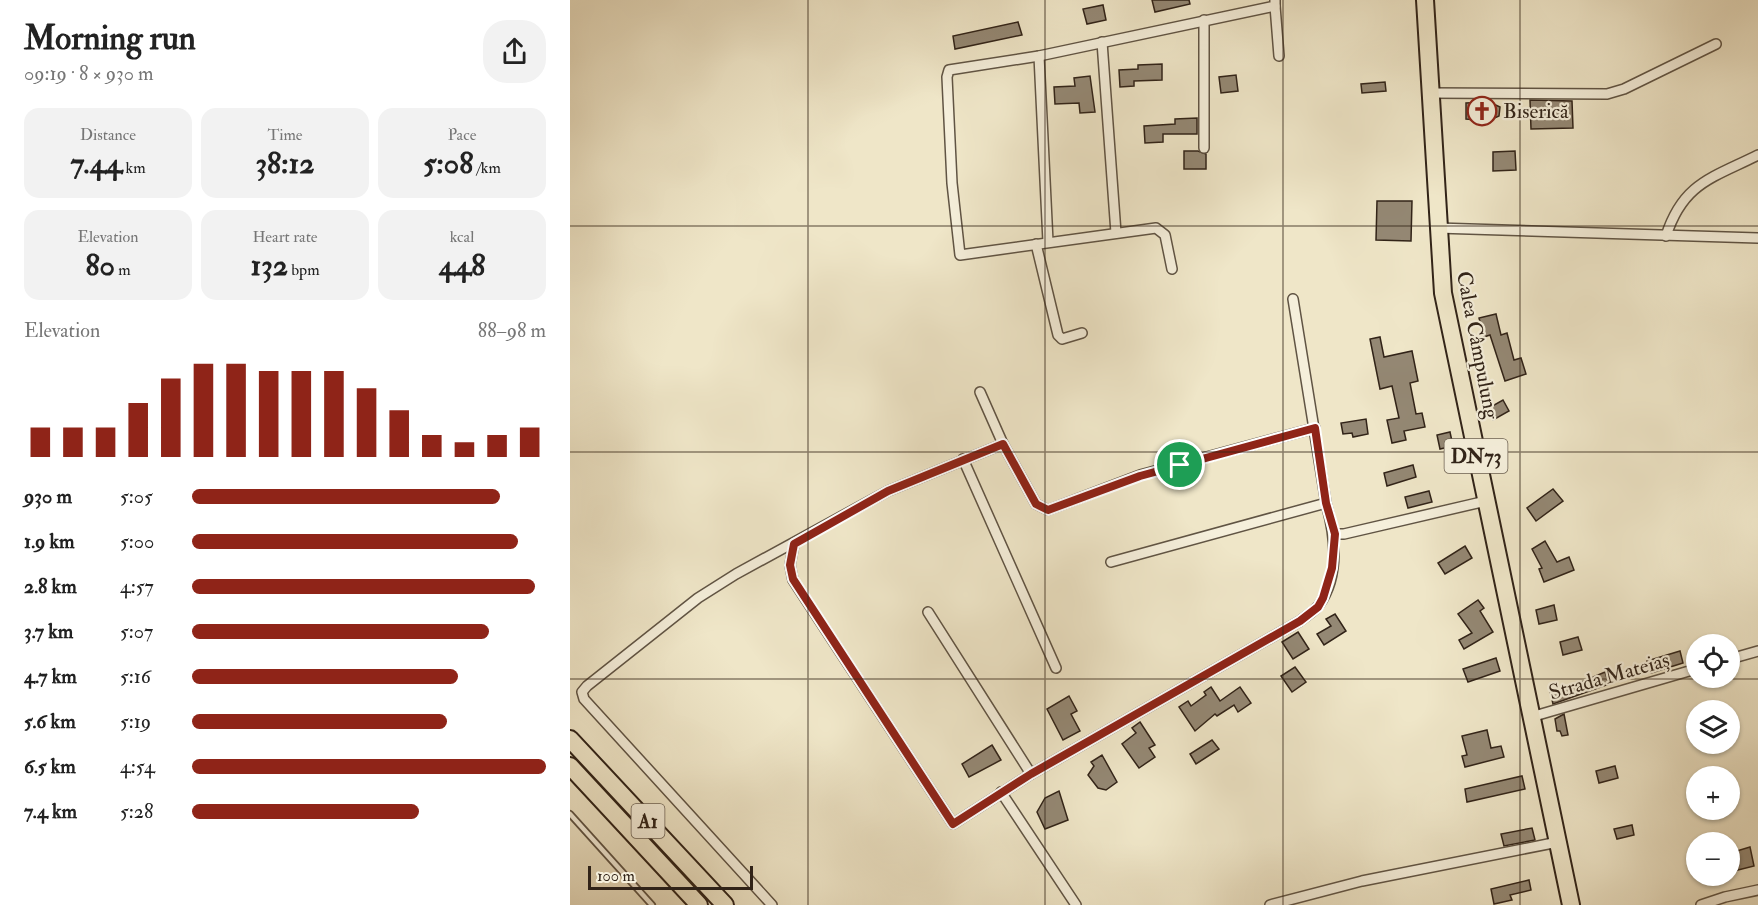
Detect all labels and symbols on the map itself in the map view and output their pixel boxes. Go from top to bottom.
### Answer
church icon: Biserică [1466,95,1498,127]
place label: Biserică [1503,98,1569,125]
street label: Calea Câmpulung [1450,269,1505,422]
pin [1154,439,1205,490]
road number: DN73 [1444,439,1508,473]
street label: Strada Mateiaș [1546,646,1673,707]
road number: A1 [632,804,664,838]
scale bar [588,863,753,890]

